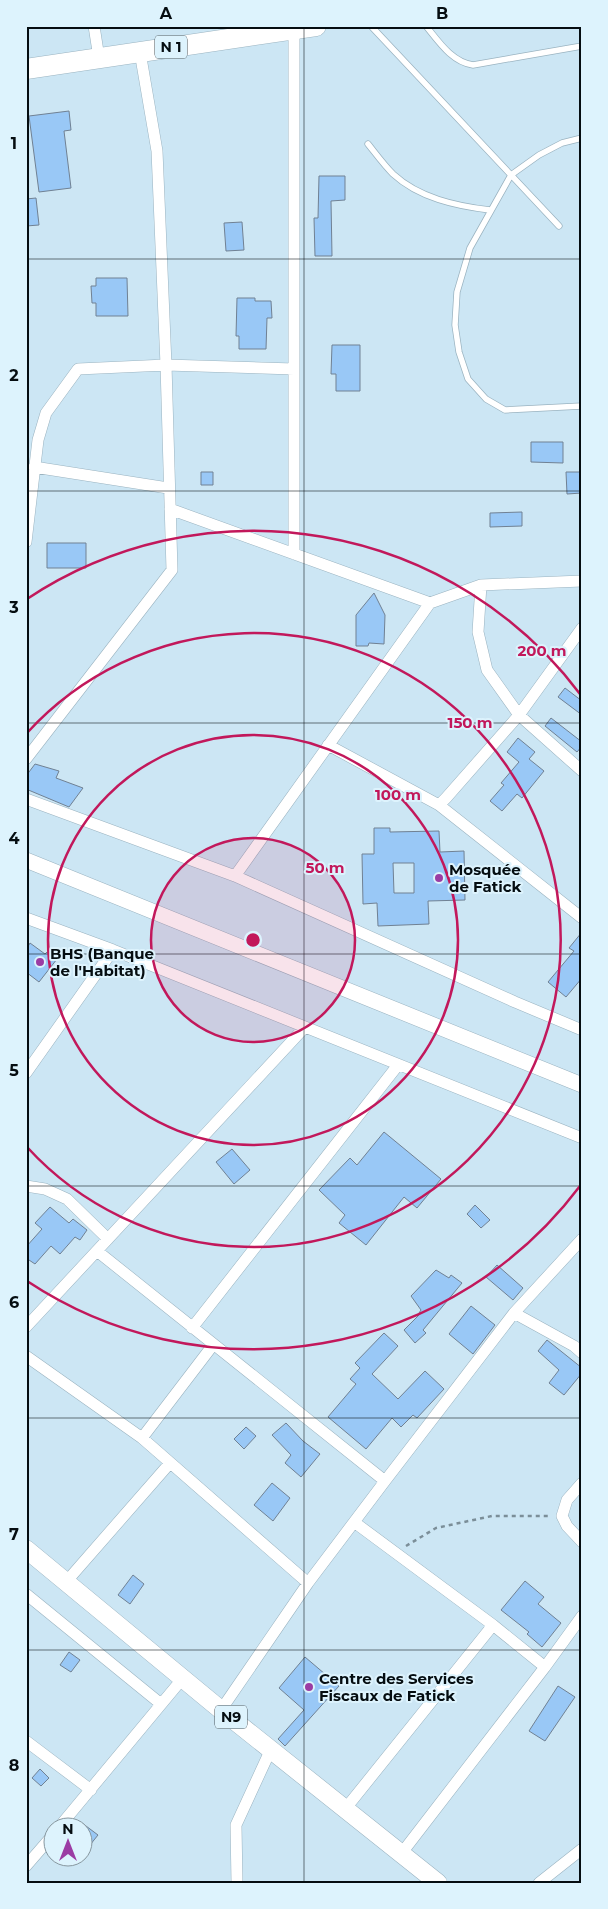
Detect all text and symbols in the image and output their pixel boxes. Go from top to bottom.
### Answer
text: A [159,4,173,23]
text: B [436,4,448,23]
road number: N 1 [155,36,187,58]
text: 1 [11,134,17,153]
text: 2 [9,366,19,385]
text: 3 [8,598,19,617]
text: 200 m [517,641,567,660]
text: 150 m [448,713,492,732]
text: 100 m [375,785,421,804]
text: 4 [8,829,20,848]
text: 50 m [305,858,345,877]
place label: Mosquée de Fatick [449,860,522,896]
marker: Mosquée de Fatick [433,872,445,884]
centre of rings [244,931,262,949]
place label: BHS (Banque de l'Habitat) [50,944,154,980]
marker: BHS (Banque de l'Habitat) [34,956,46,968]
text: 5 [9,1061,19,1080]
text: 6 [9,1293,19,1312]
text: 7 [9,1525,19,1544]
place label: Centre des Services Fiscaux de Fatick [319,1669,473,1705]
marker: Centre des Services Fiscaux de Fatick [303,1681,315,1693]
road number: N9 [215,1705,247,1728]
text: 8 [9,1756,19,1775]
north arrow [42,1816,92,1866]
text: N [62,1820,74,1838]

